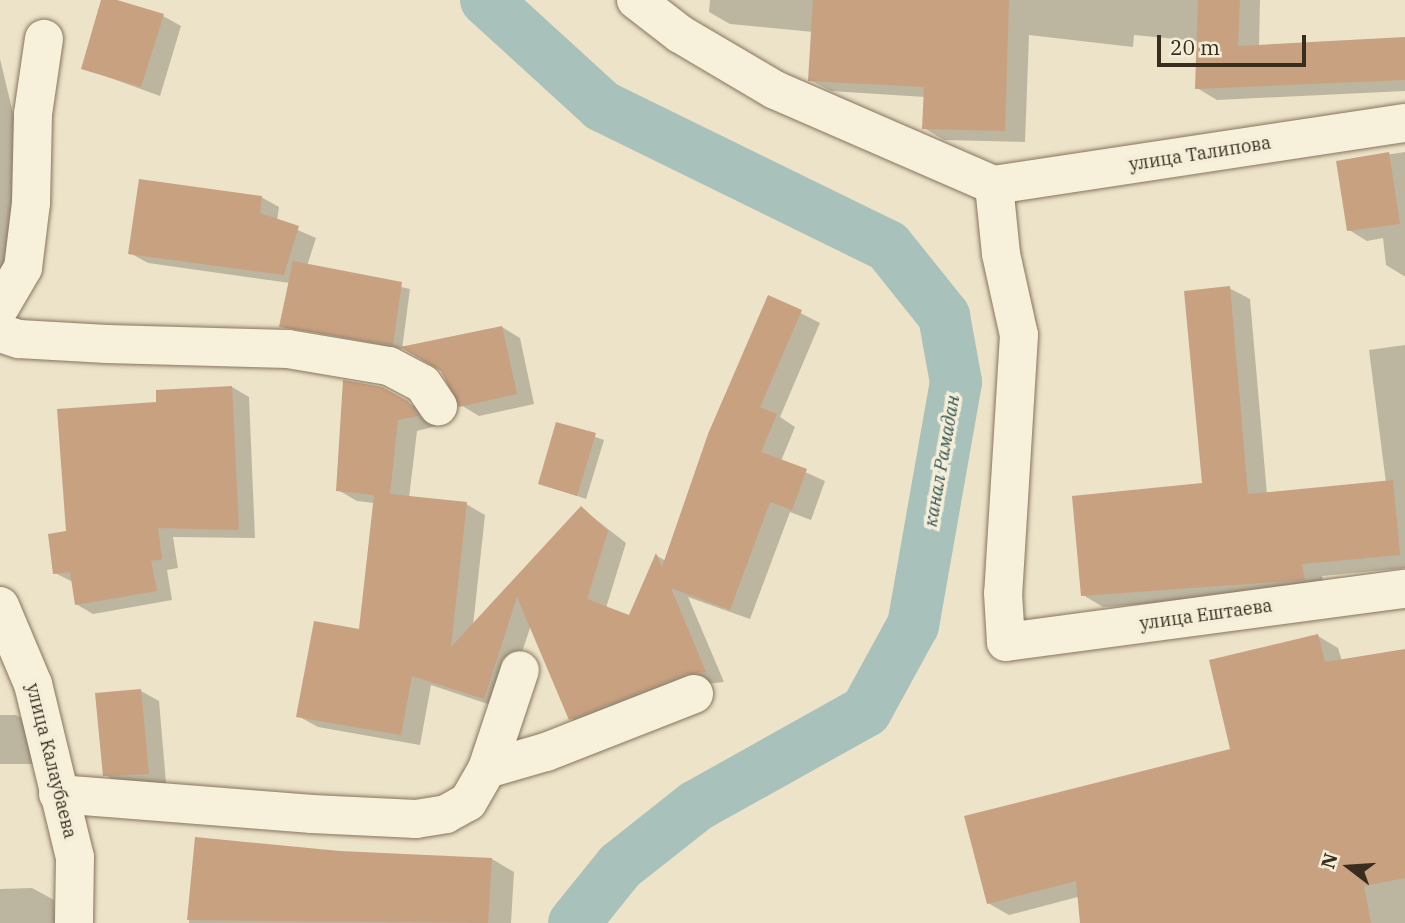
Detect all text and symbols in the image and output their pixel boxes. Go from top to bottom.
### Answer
scale bar [1160,21,1309,65]
text: 20 m [1170,33,1220,61]
street label: улица Талипова [1128,132,1272,176]
water label: канал Рамадан [919,393,965,529]
street label: улица Ештаева [1138,595,1274,635]
street label: улица Калаубаева [21,681,81,841]
north arrow [1314,832,1384,902]
text: N [1315,850,1343,872]

